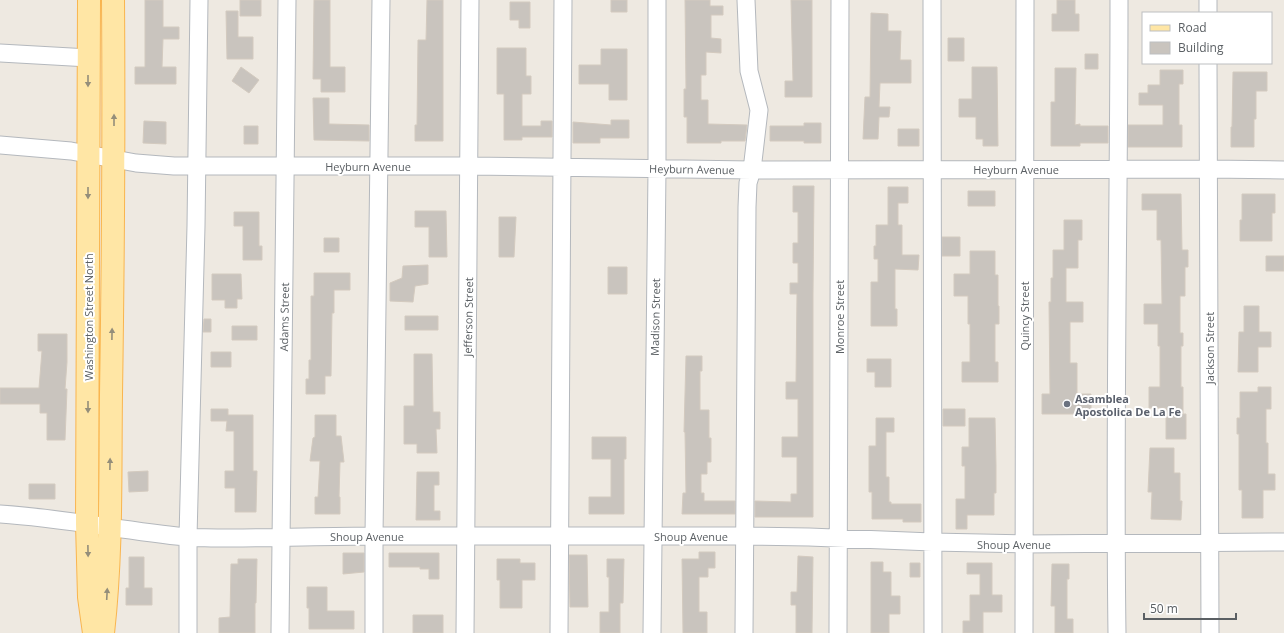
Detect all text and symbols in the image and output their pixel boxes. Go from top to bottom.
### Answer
legend [1142,12,1272,64]
text: Road [1178,19,1207,36]
text: Building [1178,39,1224,56]
one-way arrow [85,75,91,88]
one-way arrow [111,113,117,126]
street label: Heyburn Avenue [325,159,411,174]
street label: Heyburn Avenue [649,161,735,177]
street label: Heyburn Avenue [973,162,1059,177]
one-way arrow [85,187,91,200]
street label: Washington Street North [81,253,96,381]
street label: Jefferson Street [460,277,476,358]
street label: Madison Street [647,278,663,356]
street label: Monroe Street [832,280,847,354]
street label: Quincy Street [1017,281,1032,351]
street label: Adams Street [276,282,292,352]
street label: Jackson Street [1202,312,1217,385]
one-way arrow [109,327,115,340]
place label: Asamblea Apostolica De La Fe [1075,391,1182,419]
marker: Asamblea Apostolica De La Fe [1062,399,1072,409]
one-way arrow [85,401,91,414]
one-way arrow [107,457,113,470]
street label: Shoup Avenue [330,529,404,544]
street label: Shoup Avenue [654,529,728,544]
street label: Shoup Avenue [977,537,1051,552]
one-way arrow [85,545,91,558]
one-way arrow [104,587,110,600]
scale bar [1144,595,1236,621]
text: 50 m [1150,600,1178,617]

